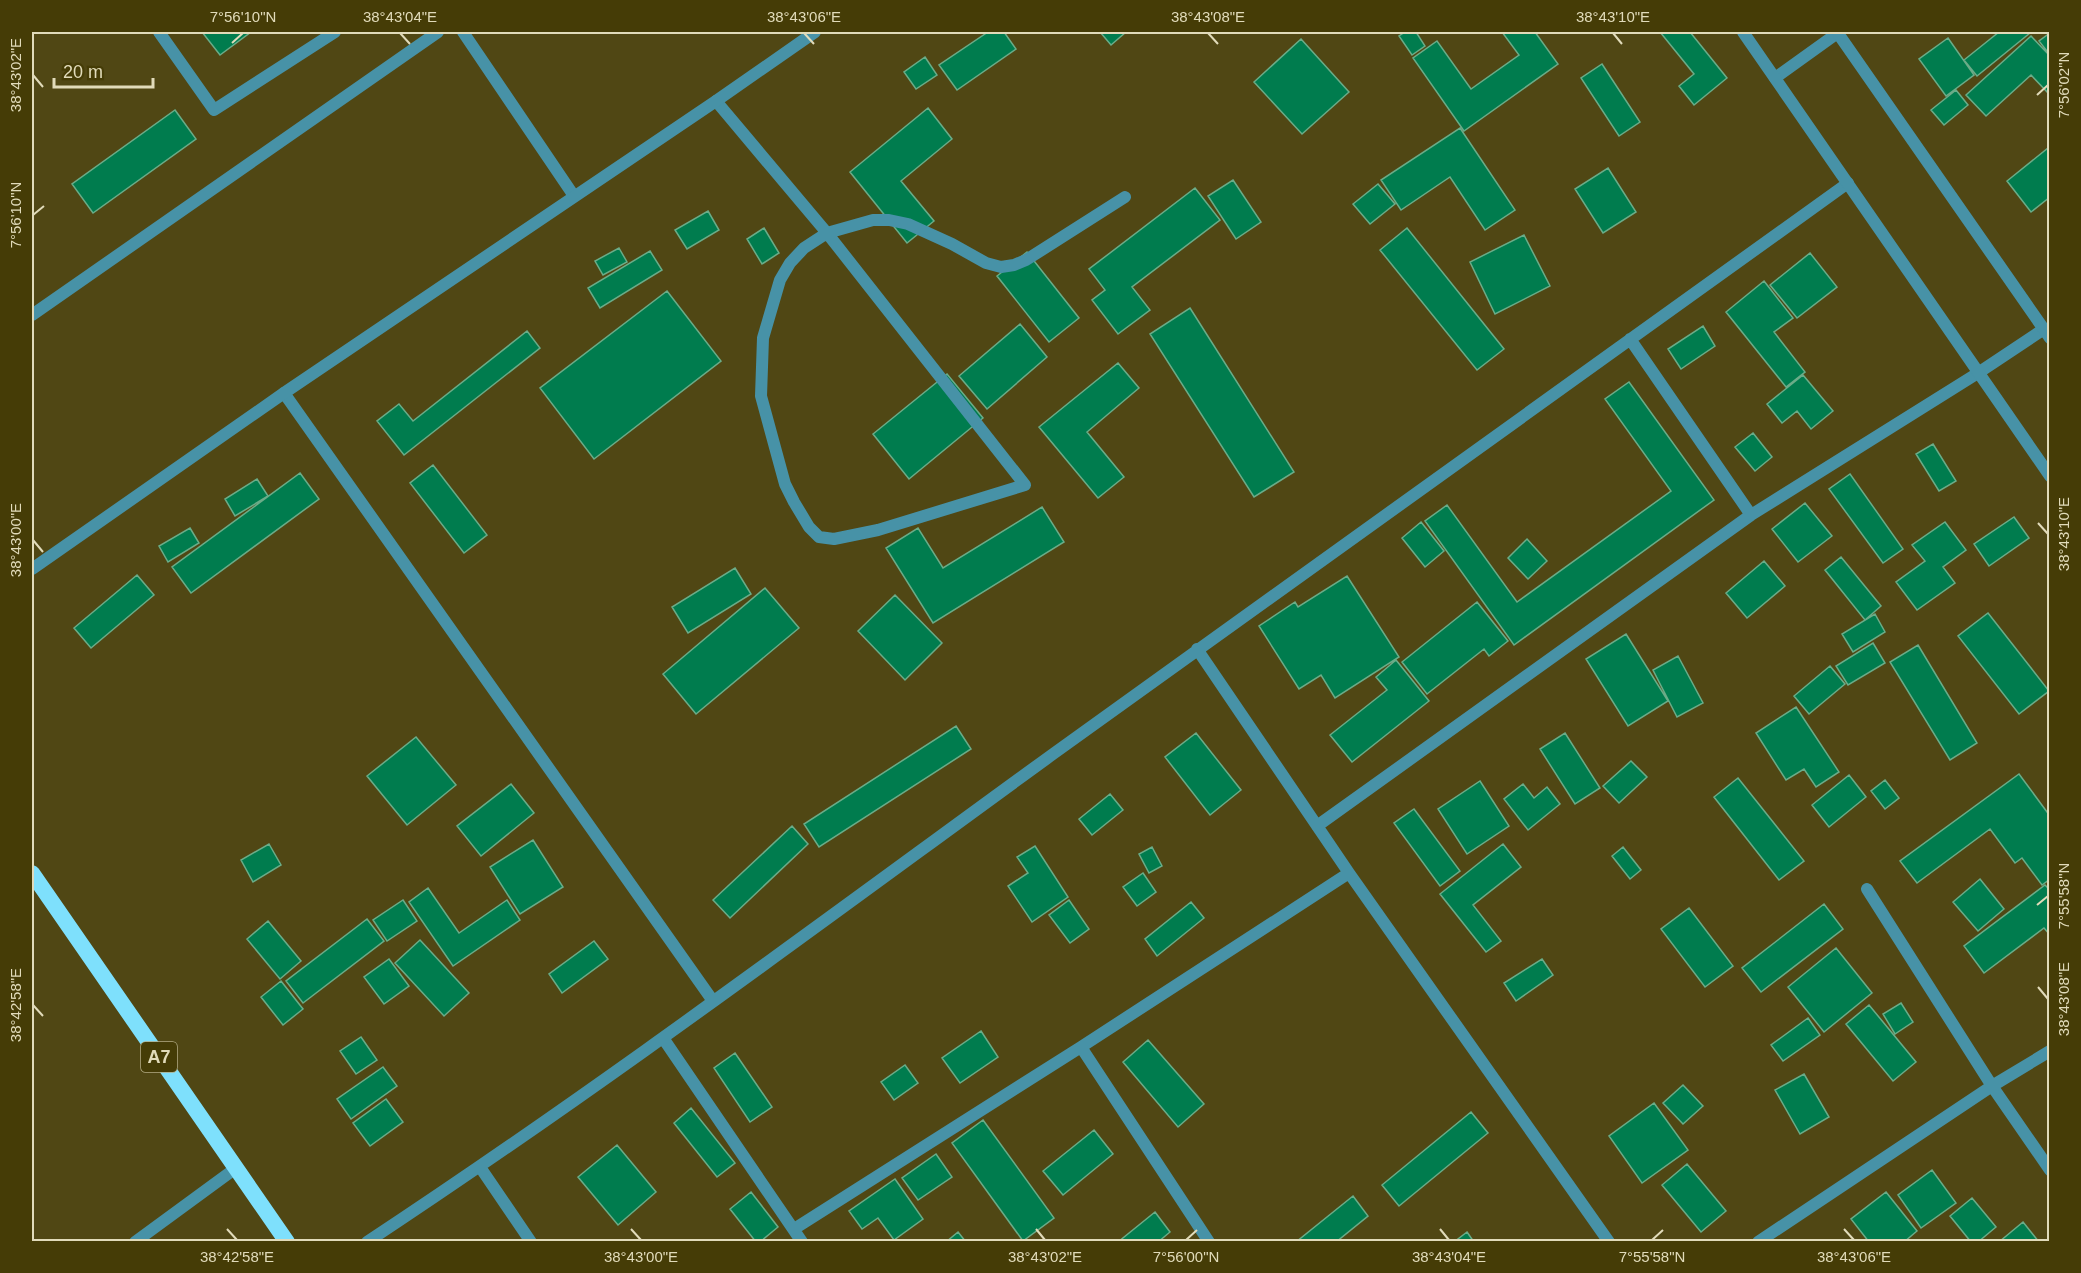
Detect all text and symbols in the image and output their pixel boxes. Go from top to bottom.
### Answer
text: 7°56'10"N [210,8,276,25]
text: 38°43'04"E [363,8,437,25]
text: 38°43'06"E [767,8,841,25]
text: 38°43'08"E [1171,8,1245,25]
text: 38°43'10"E [1576,8,1650,25]
text: 38°43'02"E [7,38,24,112]
scale bar [54,51,153,89]
text: 7°56'02"N [2055,52,2072,118]
text: 20 m [63,62,103,82]
text: 7°56'10"N [7,182,24,248]
text: 38°43'10"E [2055,497,2072,571]
text: 38°43'00"E [7,503,24,577]
text: 7°55'58"N [2055,863,2072,929]
text: 38°43'08"E [2055,962,2072,1036]
text: 38°42'58"E [7,968,24,1042]
road number: A7 [141,1042,177,1072]
text: 38°42'58"E [200,1248,274,1265]
text: 38°43'00"E [604,1248,678,1265]
text: 38°43'02"E [1008,1248,1082,1265]
text: 7°56'00"N [1153,1248,1219,1265]
text: 38°43'04"E [1412,1248,1486,1265]
text: 7°55'58"N [1619,1248,1685,1265]
text: 38°43'06"E [1817,1248,1891,1265]

